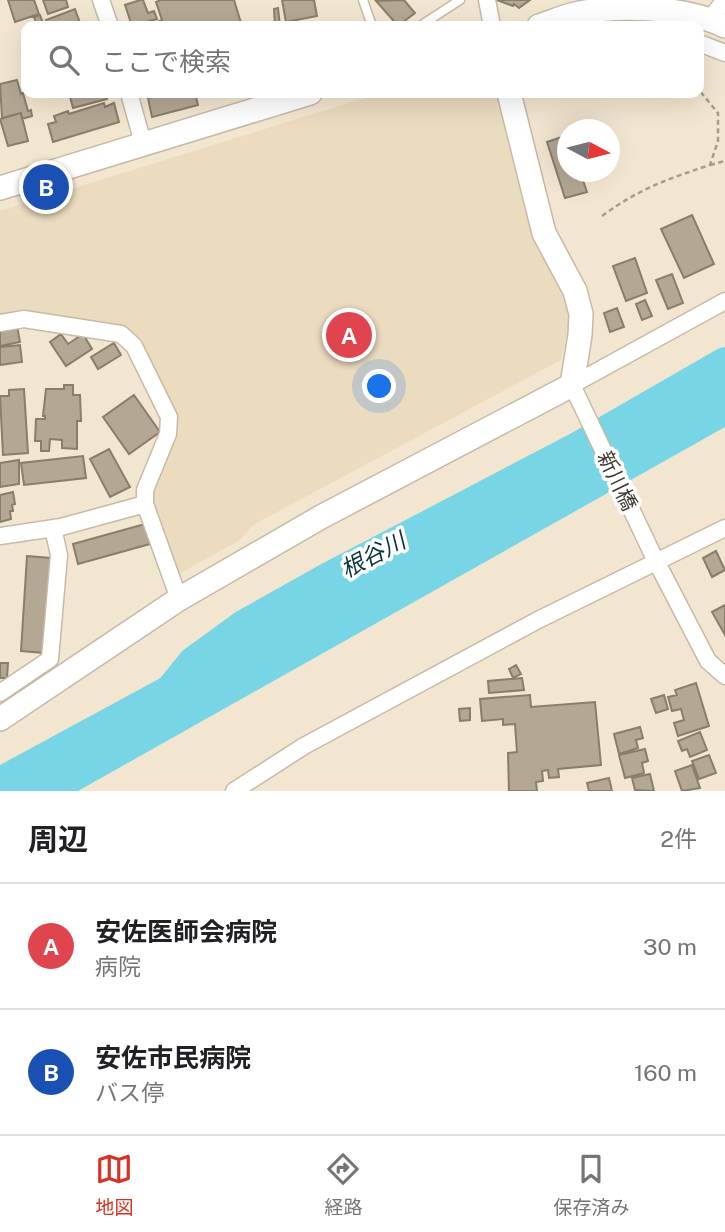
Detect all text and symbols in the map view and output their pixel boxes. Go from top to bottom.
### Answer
search box [21,21,704,98]
icon: search [45,41,83,79]
text: ここで検索 [101,46,231,77]
north arrow [557,119,620,182]
pin: B [23,161,69,213]
pin: A [326,309,372,361]
your location [362,369,396,403]
street label: 新川橋 [592,447,642,515]
water label: 根谷川 [336,525,412,583]
text: 周辺 [28,821,88,857]
text: 2件 [660,825,697,852]
text: 安佐医師会病院 [95,916,277,947]
text: A [43,933,59,960]
text: 30 m [643,933,697,960]
text: 病院 [95,953,141,980]
text: 安佐市民病院 [95,1042,251,1073]
text: B [43,1059,59,1086]
text: 160 m [634,1059,697,1086]
text: バス停 [95,1079,164,1106]
tab: 地図 [95,1150,134,1219]
tab: 経路 [324,1150,363,1219]
tab: 保存済み [553,1150,630,1219]

